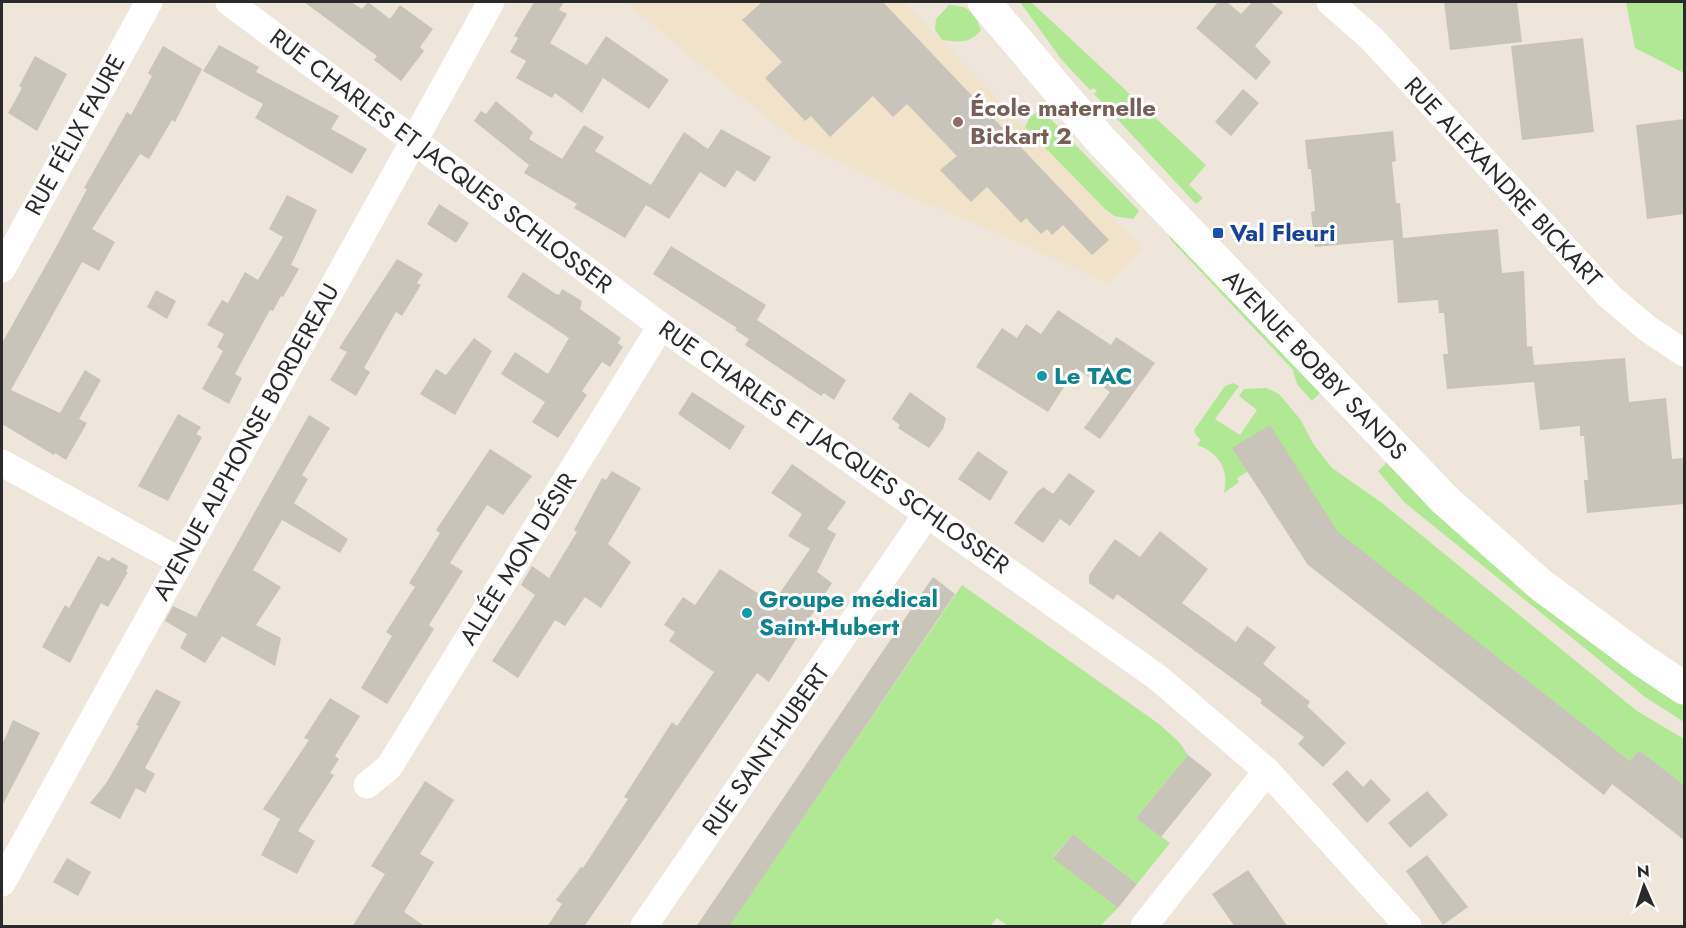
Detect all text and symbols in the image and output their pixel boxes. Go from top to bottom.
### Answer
street label: RUE CHARLES ET JACQUES SCHLOSSER [263,20,620,302]
street label: RUE FÉLIX FAURE [16,48,133,222]
street label: RUE ALEXANDRE BICKART [1396,69,1610,295]
place label: École maternelle Bickart 2 [970,90,1156,153]
marker: École maternelle Bickart 2 [951,115,965,129]
place label: Val Fleuri [1229,215,1336,250]
marker: Val Fleuri [1211,226,1225,240]
street label: AVENUE BOBBY SANDS [1215,262,1416,468]
street label: AVENUE ALPHONSE BORDEREAU [144,277,348,607]
street label: RUE CHARLES ET JACQUES SCHLOSSER [652,311,1017,582]
place label: Le TAC [1054,358,1132,393]
marker: Le TAC [1035,369,1049,383]
street label: ALLÉE MON DÉSIR [450,465,585,652]
place label: Groupe médical Saint-Hubert [759,581,938,644]
marker: Groupe médical Saint-Hubert [740,606,754,620]
street label: RUE SAINT-HUBERT [693,657,838,842]
north arrow [1614,856,1674,916]
text: N [1636,860,1650,883]

